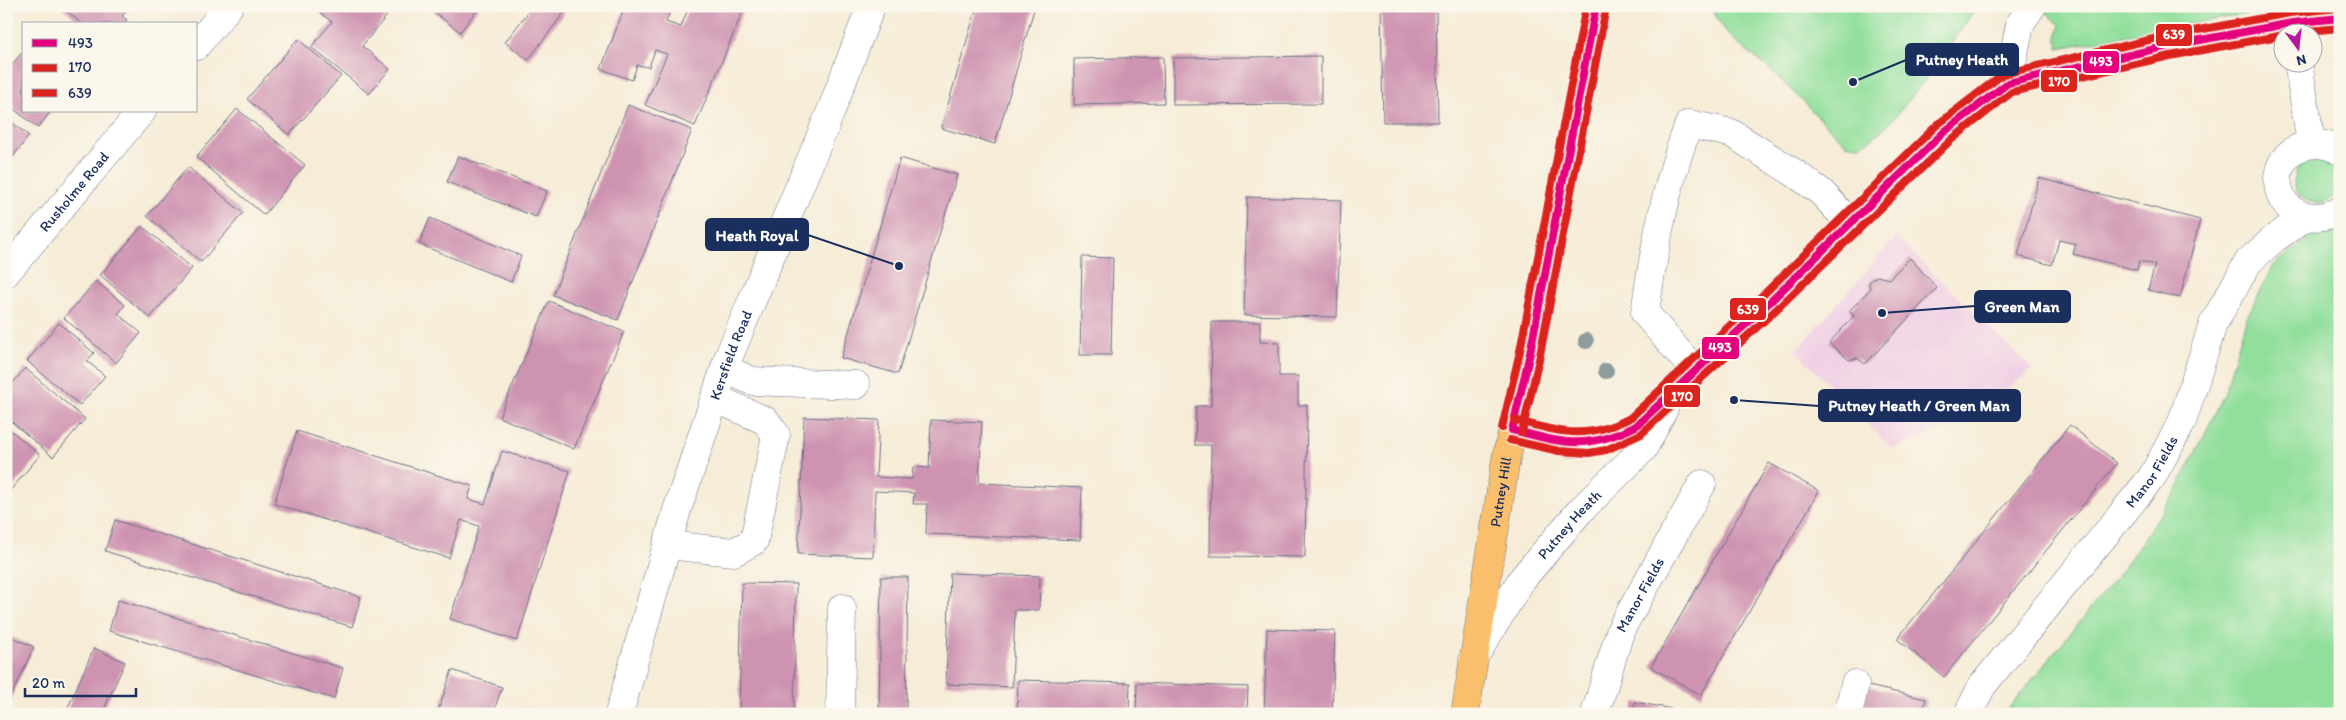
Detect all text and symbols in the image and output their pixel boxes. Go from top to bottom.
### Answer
legend [22,22,198,112]
north arrow [2274,22,2324,72]
line badge: 639 [2155,23,2193,47]
text: 639 [2163,26,2185,43]
text: 493 [68,34,93,52]
callout: Putney Heath [1906,44,2018,75]
text: Putney Heath [1916,50,2009,70]
line badge: 493 [2082,50,2120,74]
text: N [2294,51,2308,70]
text: 493 [2089,53,2113,70]
text: 170 [68,58,92,76]
line badge: 170 [2040,69,2078,93]
text: 170 [2048,73,2070,90]
text: 639 [68,84,92,102]
street label: Rusholme Road [35,148,113,235]
callout: Heath Royal [706,219,808,250]
text: Heath Royal [716,226,799,246]
callout: Green Man [1975,291,2070,322]
line badge: 639 [1729,297,1767,321]
text: Green Man [1984,297,2060,316]
text: 639 [1737,301,1759,318]
street label: Kersfield Road [706,308,756,402]
line badge: 493 [1701,336,1740,360]
text: 493 [1708,339,1732,356]
line badge: 170 [1663,384,1701,408]
text: 170 [1671,388,1693,405]
callout: Putney Heath / Green Man [1819,390,2020,421]
text: Putney Heath / Green Man [1828,396,2011,416]
street label: Manor Fields [2122,432,2182,511]
street label: Putney Hill [1486,454,1515,528]
street label: Putney Heath [1534,486,1605,563]
street label: Manor Fields [1612,554,1668,635]
scale bar [25,665,136,697]
text: 20 m [32,674,66,692]

